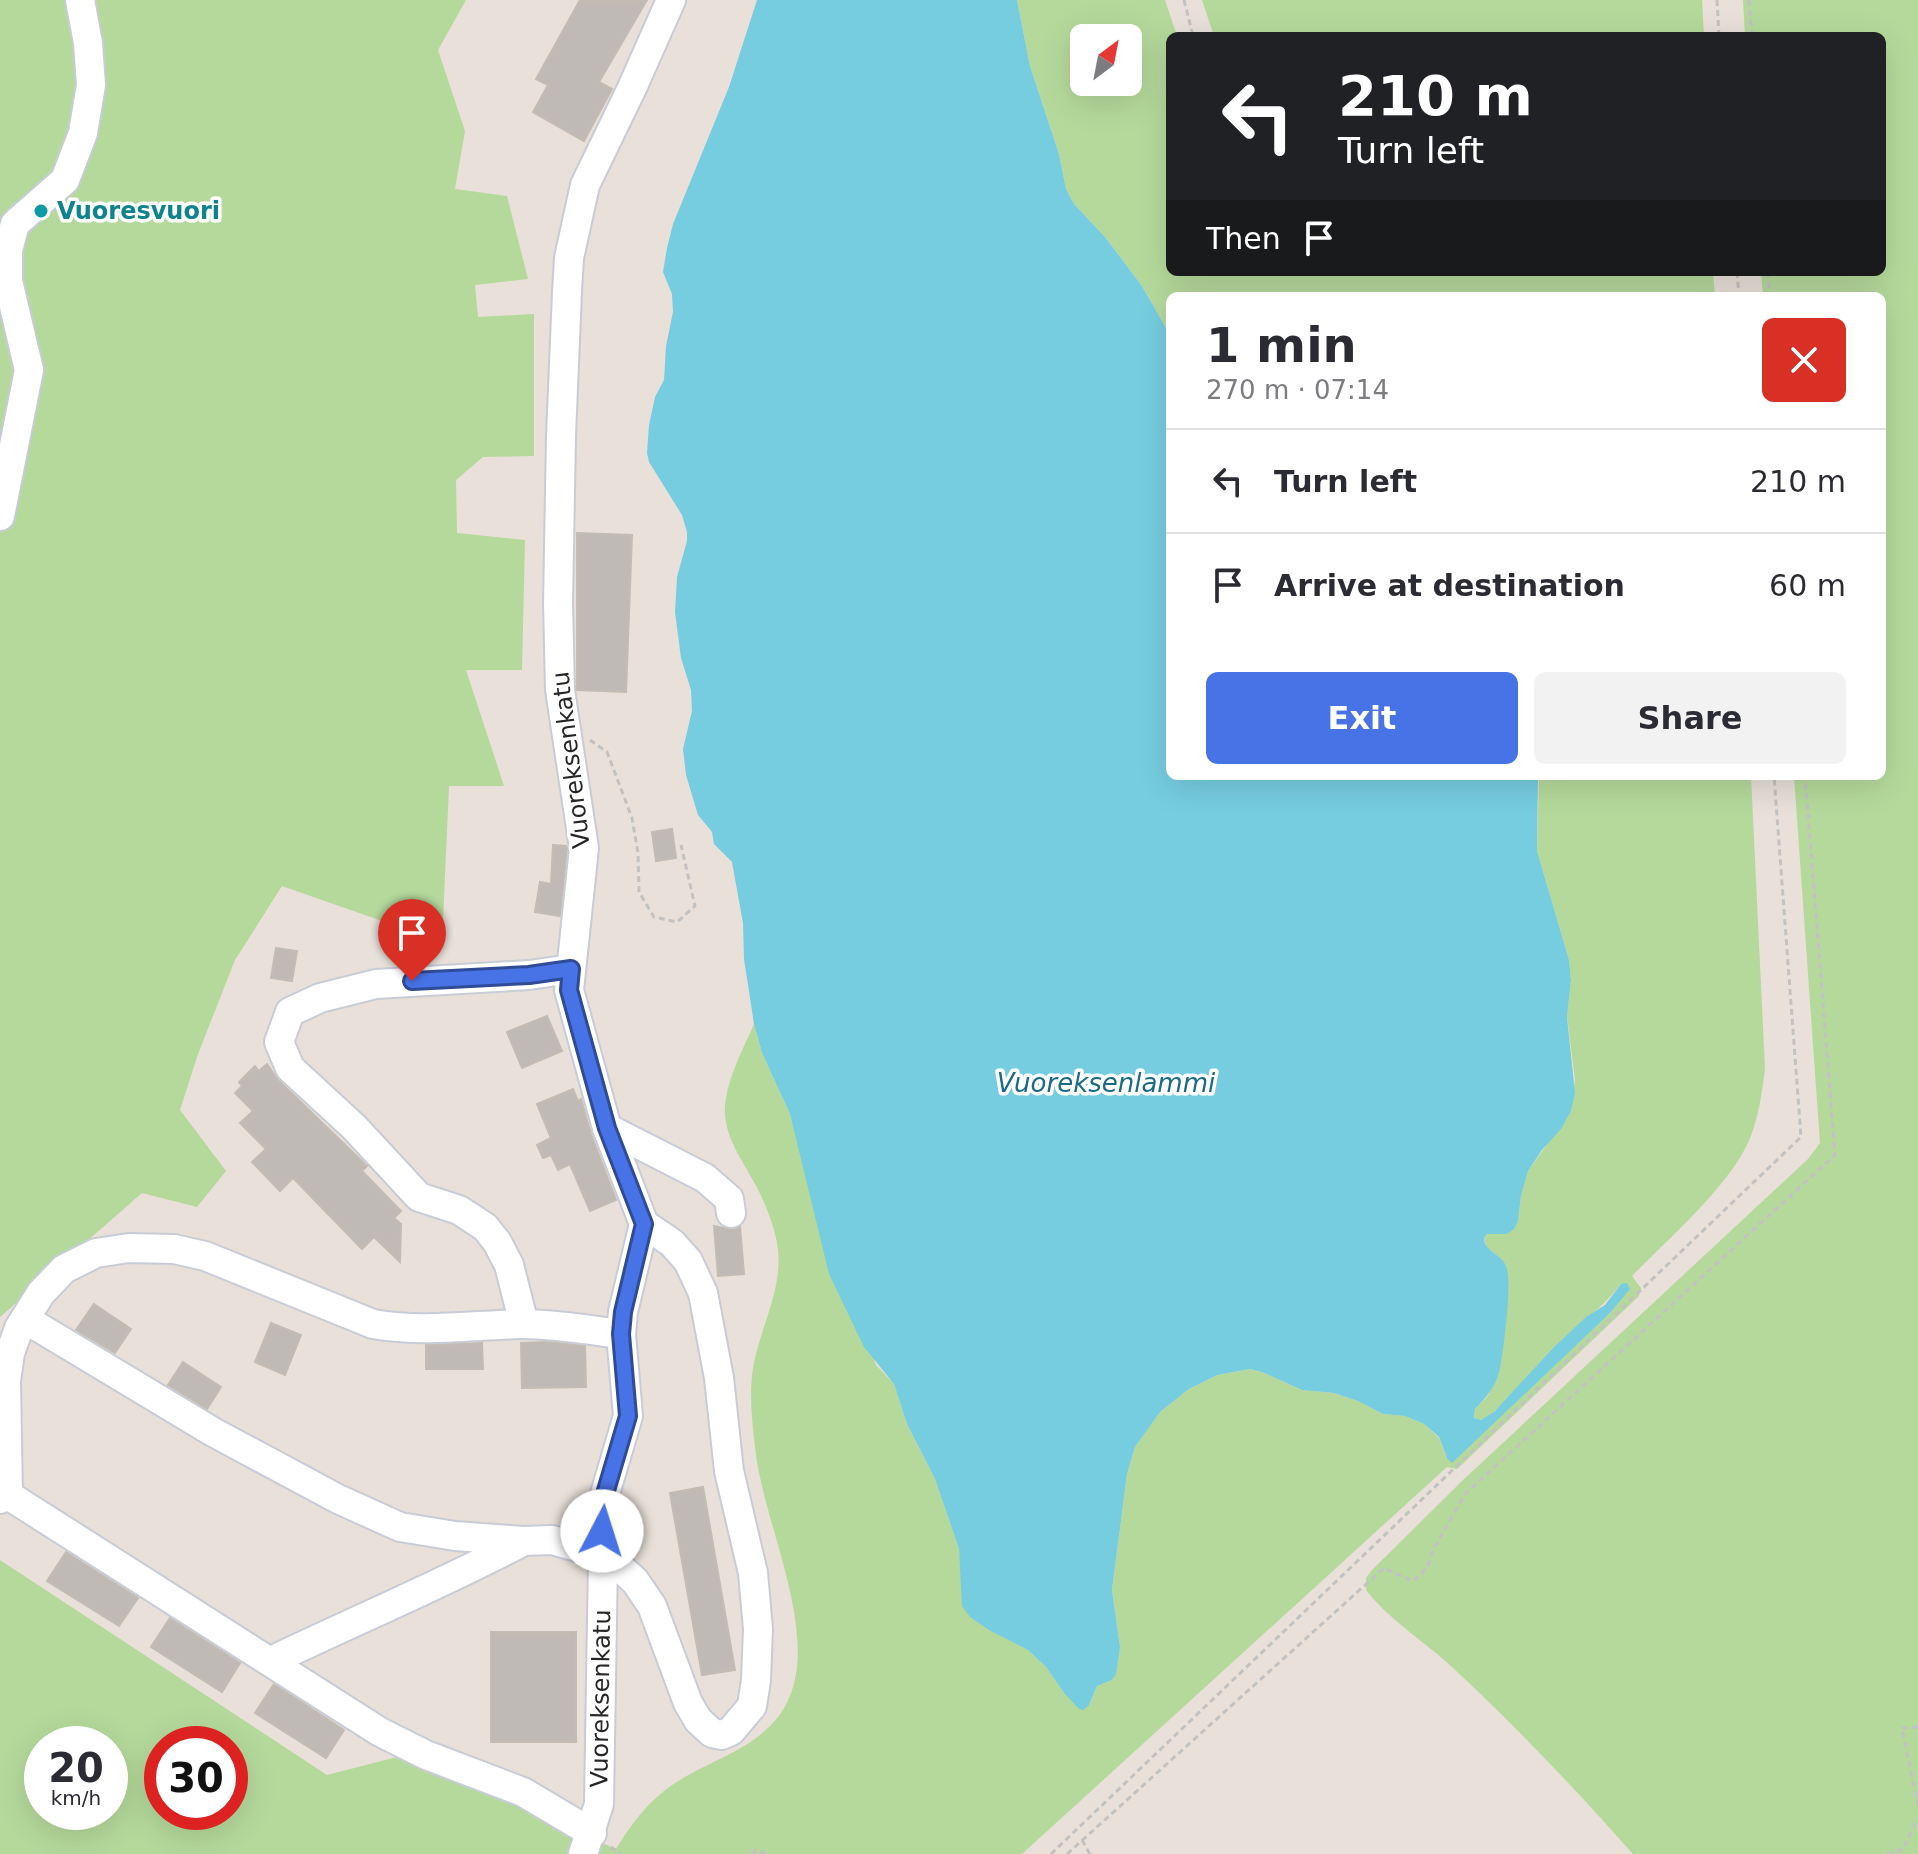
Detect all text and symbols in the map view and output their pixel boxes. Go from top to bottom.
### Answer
north arrow [1070,24,1142,96]
map controls [1070,24,1142,96]
text: 210 m [1338,63,1533,128]
icon: left [1206,64,1310,168]
text: Turn left [1338,130,1484,171]
place label: Vuoresvuori [57,197,220,225]
marker: Vuoresvuori [32,202,50,220]
icon: arrive [1297,216,1341,260]
text: Then [1206,221,1281,256]
text: 1 min [1206,317,1357,373]
button: close [1762,318,1846,402]
text: 270 m · 07:14 [1206,375,1389,405]
icon: left [1206,459,1250,503]
text: Turn left [1274,464,1417,499]
text: 210 m [1750,464,1846,499]
icon: arrive [1206,563,1250,607]
text: Arrive at destination [1274,568,1625,603]
text: 60 m [1769,568,1846,603]
street label: Vuoreksenkatu [546,670,596,850]
button: Exit [1206,672,1518,764]
button: Share [1534,672,1846,764]
pin [378,899,446,981]
icon: arrive [390,911,434,955]
water label: Vuoreksenlammi [997,1068,1216,1098]
position arrow [560,1489,644,1573]
street label: Vuoreksenkatu [585,1609,616,1788]
speed limit sign: 30 [144,1726,248,1830]
text: 20 [48,1745,104,1791]
text: km/h [51,1786,101,1810]

